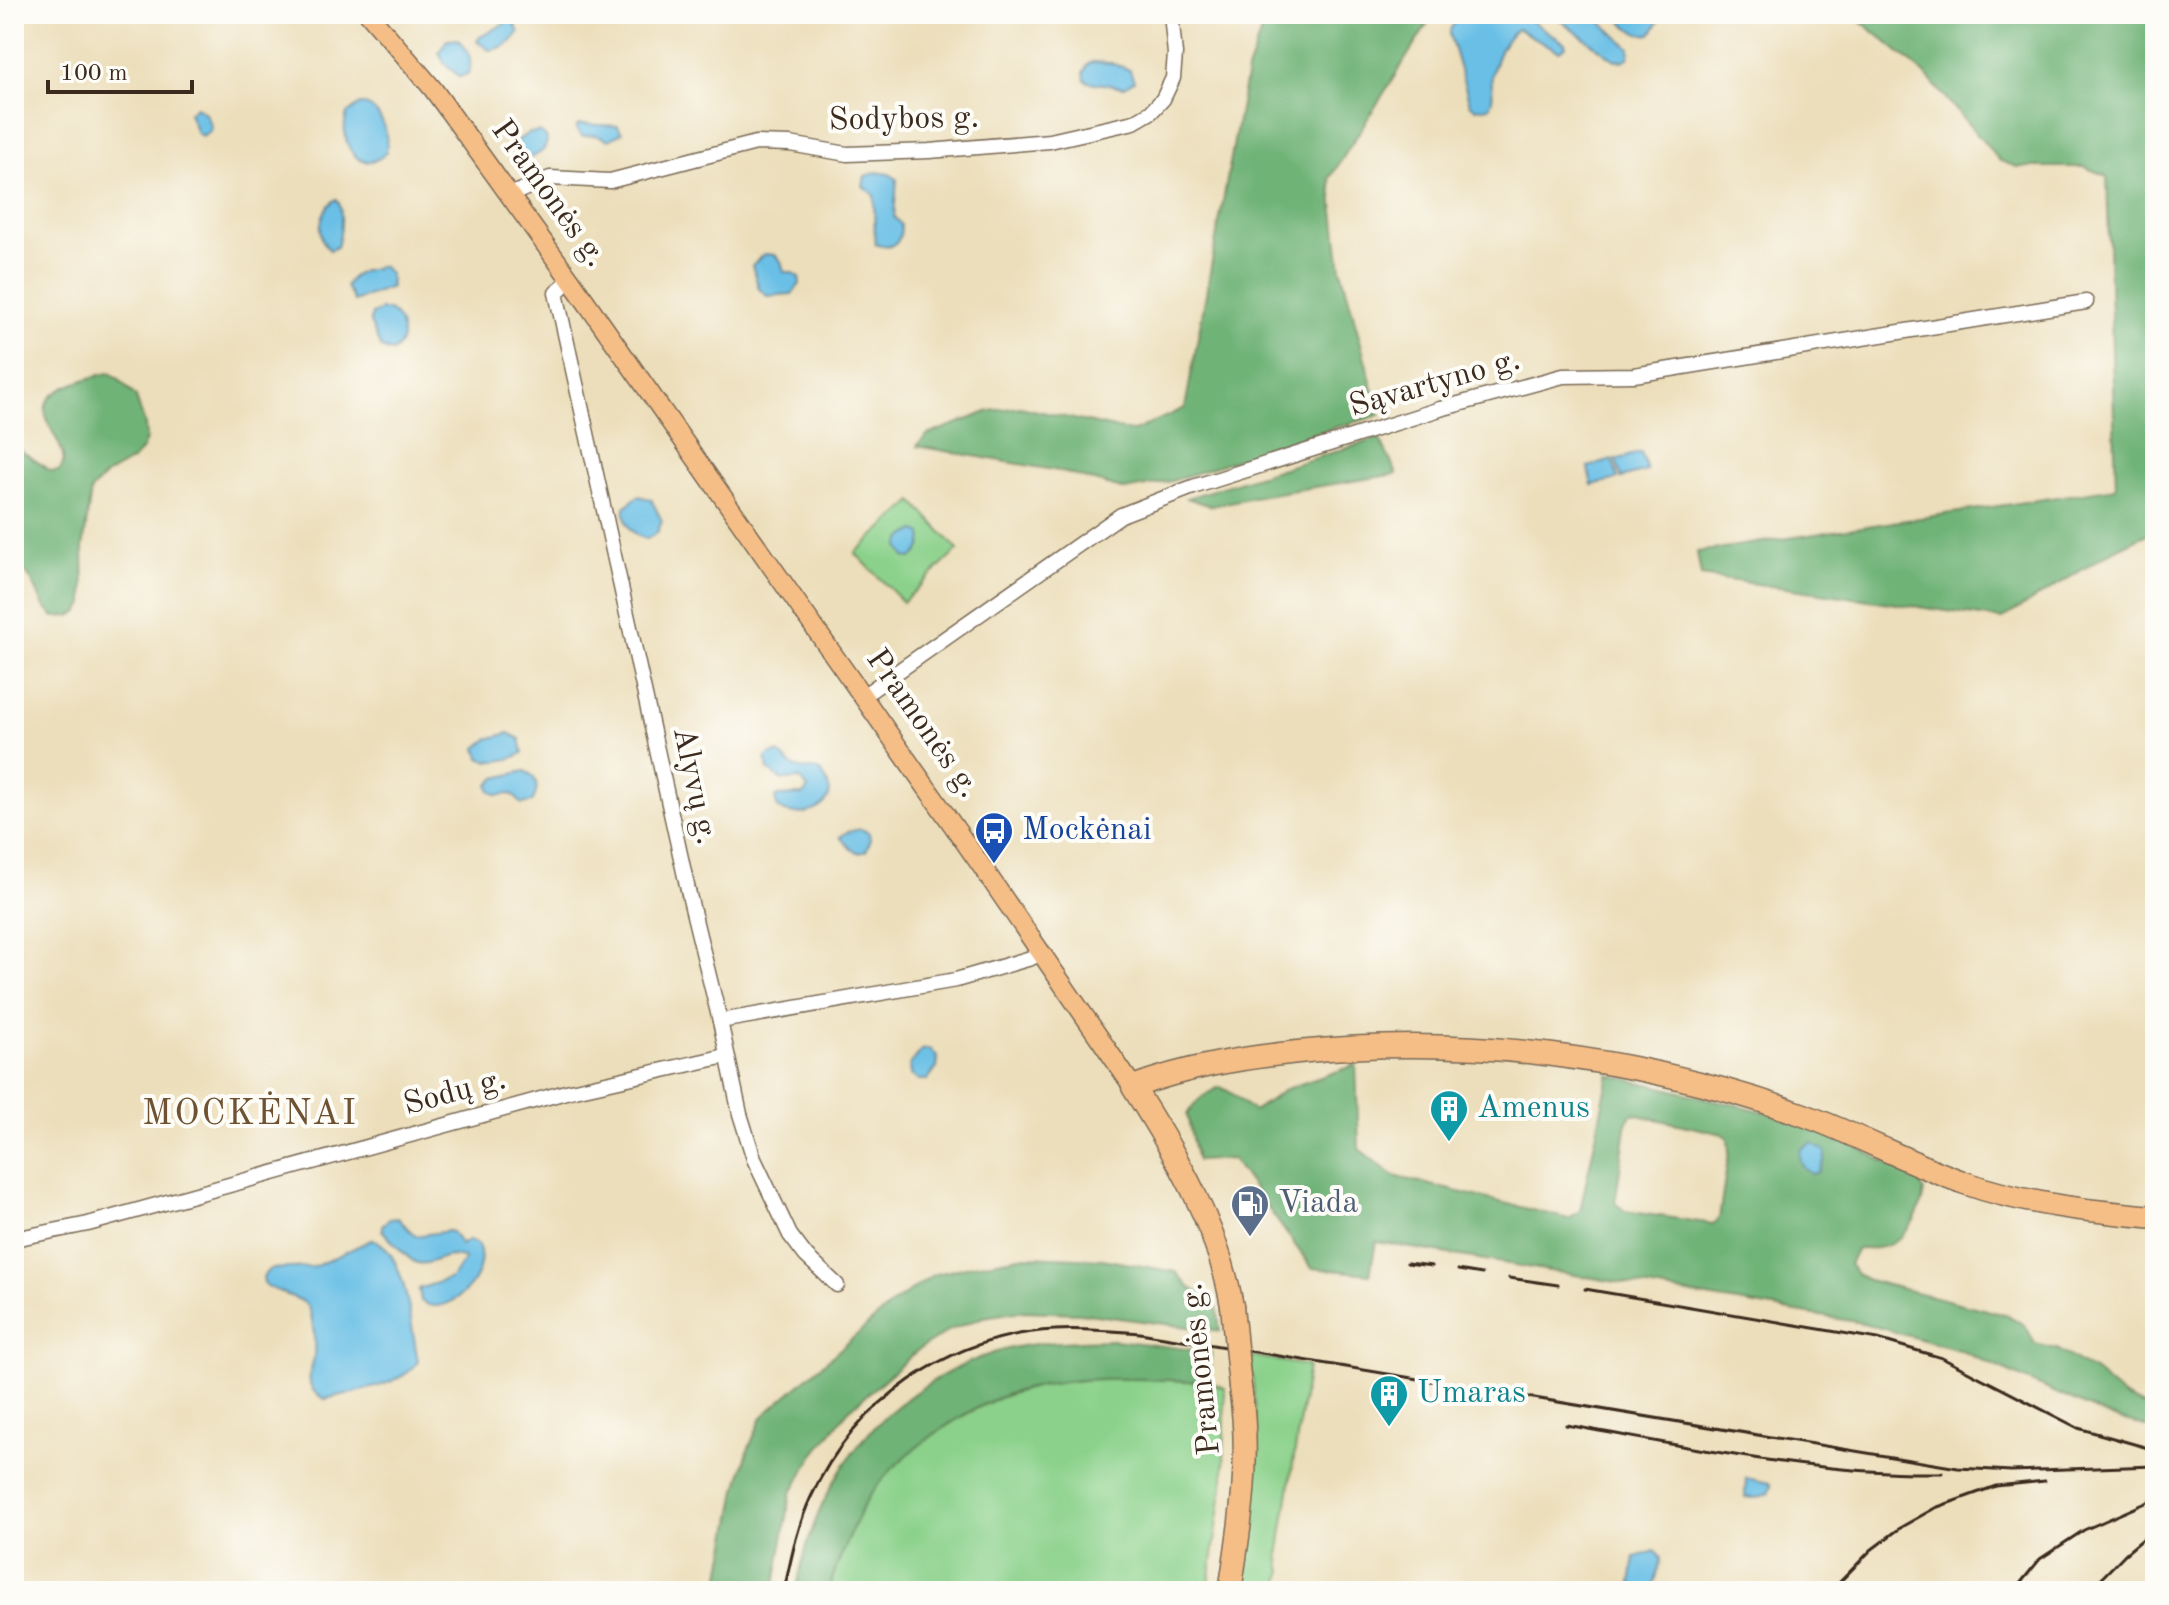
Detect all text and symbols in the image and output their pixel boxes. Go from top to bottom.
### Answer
scale bar [48,44,192,94]
text: 100 m [60,62,128,86]
street label: Sodybos g. [828,103,980,137]
street label: Pramonės g. [484,115,612,273]
street label: Sąvartyno g. [1346,344,1524,424]
street label: Pramonės g. [859,644,985,804]
street label: Alyvų g. [666,724,722,848]
bus stop icon: Mockėnai [973,810,1015,865]
place label: Mockėnai [1022,815,1152,847]
street label: Sodų g. [400,1064,510,1122]
building icon: Amenus [1428,1088,1470,1143]
district label: MOCKĖNAI [142,1091,358,1133]
place label: Amenus [1477,1093,1590,1125]
fuel station icon: Viada [1229,1183,1271,1238]
place label: Viada [1278,1188,1358,1220]
street label: Pramonės g. [1177,1281,1227,1457]
building icon: Umaras [1368,1373,1410,1428]
place label: Umaras [1417,1378,1526,1410]

